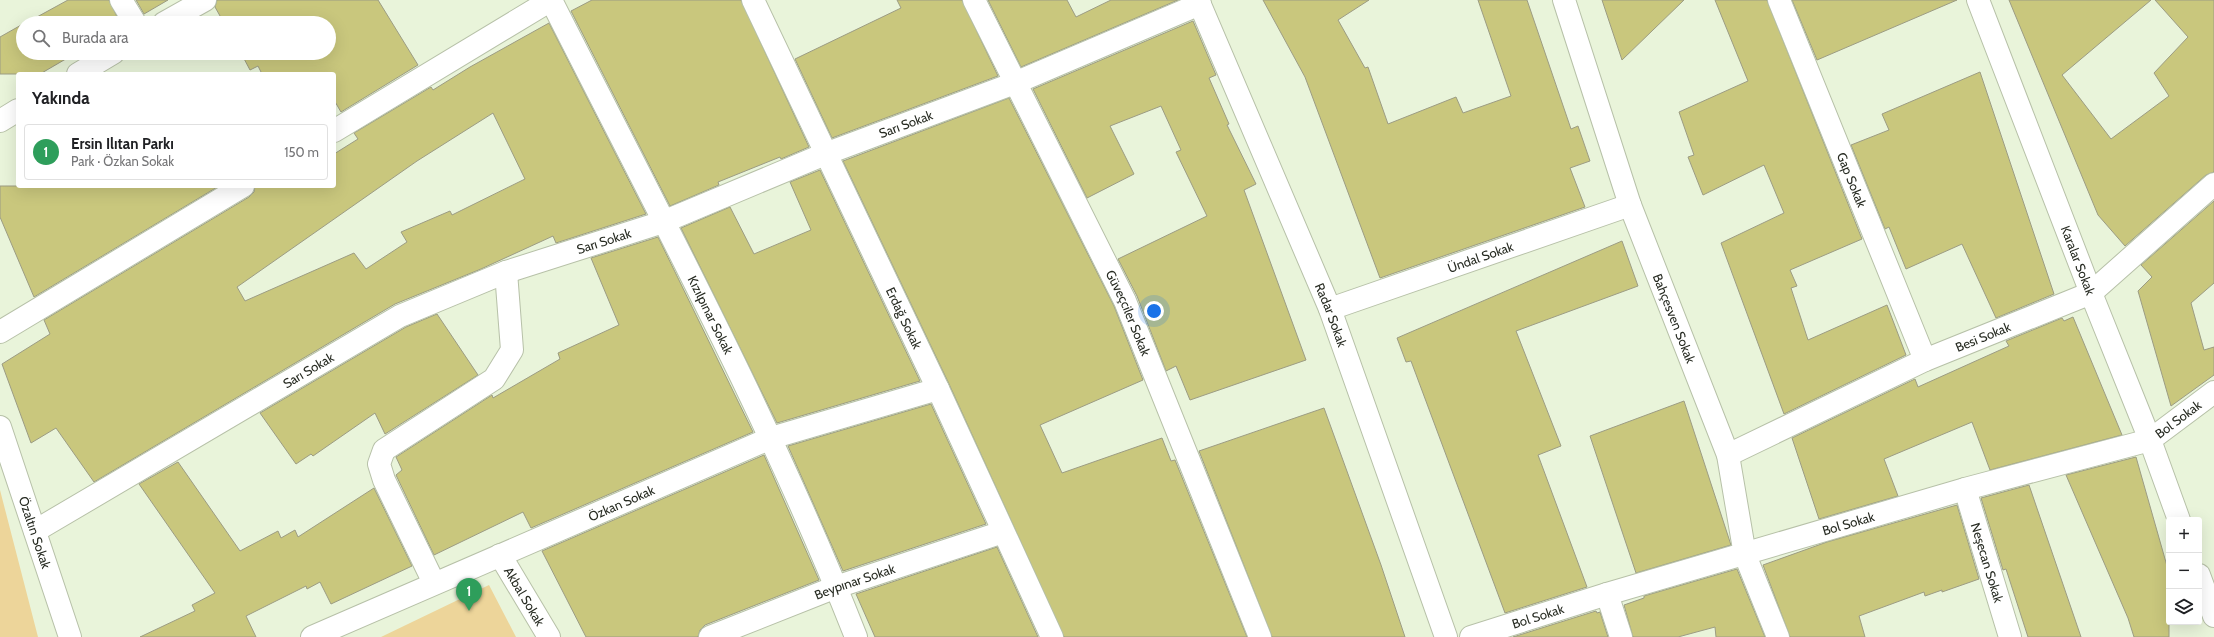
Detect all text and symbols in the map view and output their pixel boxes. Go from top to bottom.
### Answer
search box [16,16,336,60]
icon: search [30,27,52,49]
text: Burada ara [62,29,129,47]
text: Yakında [32,88,90,108]
street label: Sarı Sokak [877,106,935,141]
text: Ersin Ilıtan Parkı [71,135,174,153]
text: 1 [44,144,48,160]
text: 150 m [284,144,319,160]
street label: Gap Sokak [1834,150,1870,210]
text: Park · Özkan Sokak [71,153,174,169]
street label: Karalar Sokak [2058,223,2099,297]
street label: Sarı Sokak [575,225,633,257]
street label: Ündal Sokak [1445,238,1515,276]
street label: Güveçciler Sokak [1103,267,1154,358]
street label: Bahçesven Sokak [1650,271,1699,365]
street label: Kızılpınar Sokak [685,273,737,357]
street label: Radar Sokak [1312,280,1351,349]
street label: Erdağ Sokak [883,284,926,352]
your location [1144,301,1164,321]
street label: Besi Sokak [1953,318,2013,355]
street label: Sarı Sokak [280,349,337,391]
street label: Bol Sokak [2152,396,2204,442]
street label: Özkan Sokak [585,481,657,524]
street label: Özaltın Sokak [16,494,55,571]
street label: Bol Sokak [1820,508,1876,538]
map controls [2166,517,2202,625]
button: + [2166,517,2202,553]
street label: Neşecan Sokak [1968,521,2007,605]
button: − [2166,553,2202,589]
street label: Beypınar Sokak [812,560,897,603]
street label: Akbal Sokak [501,564,548,629]
pin: 1 [456,578,482,611]
button: layers [2166,589,2202,625]
street label: Bol Sokak [1510,600,1566,632]

